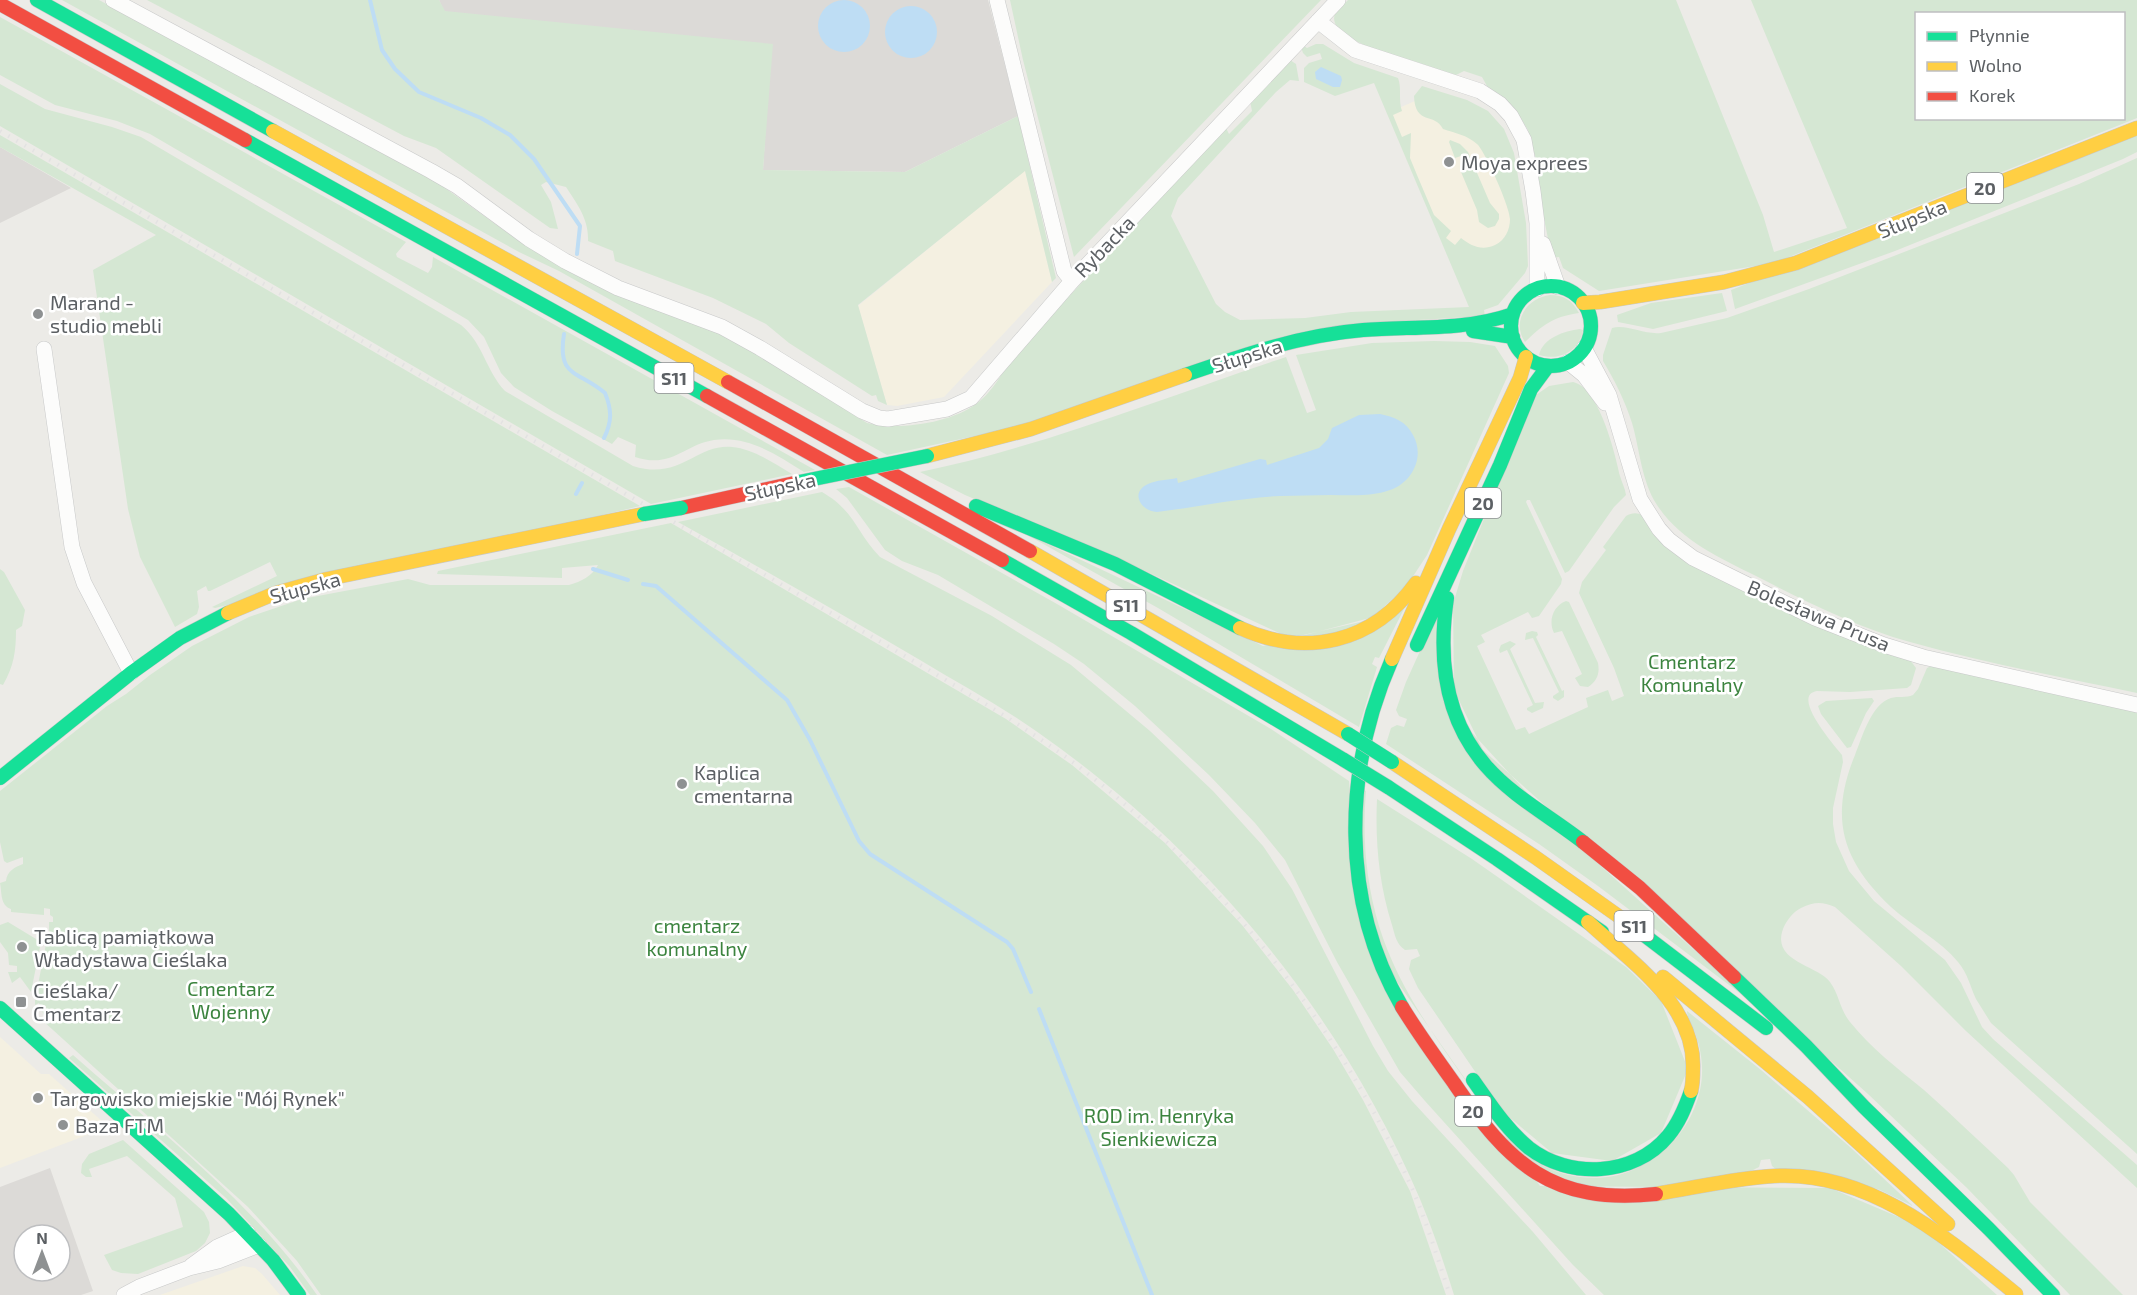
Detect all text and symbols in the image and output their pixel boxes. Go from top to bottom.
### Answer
legend [1915,12,2125,120]
text: Płynnie [1969,24,2030,46]
text: Wolno [1969,54,2022,76]
text: Korek [1969,84,2015,106]
place label: Moya exprees [1461,150,1588,174]
marker: Moya exprees [1442,155,1456,169]
road number: 20 [1967,173,2003,203]
street label: Słupska [1874,193,1950,243]
street label: Rybacka [1069,210,1139,282]
place label: Marand - studio mebli [50,290,162,337]
marker: Marand - studio mebli [31,307,45,321]
street label: Słupska [1209,333,1285,377]
road number: S11 [654,363,694,393]
street label: Słupska [742,467,818,505]
road number: 20 [1465,488,1501,518]
street label: Słupska [267,566,343,608]
street label: Bolesława Prusa [1744,574,1894,656]
road number: S11 [1106,590,1146,620]
park label: Cmentarz Komunalny [1641,649,1744,696]
place label: Kaplica cmentarna [694,760,793,807]
marker: Kaplica cmentarna [675,777,689,791]
road number: S11 [1614,911,1654,941]
park label: cmentarz komunalny [647,913,748,960]
place label: Tablicą pamiątkowa Władysława Cieślaka [34,924,227,971]
marker: Tablicą pamiątkowa Władysława Cieślaka [15,940,29,954]
park label: Cmentarz Wojenny [187,976,275,1023]
place label: Cieślaka/ Cmentarz [33,978,121,1025]
marker: Cieślaka/ Cmentarz [14,995,28,1009]
place label: Targowisko miejskie "Mój Rynek" [50,1086,345,1110]
marker: Targowisko miejskie "Mój Rynek" [31,1091,45,1105]
road number: 20 [1455,1096,1491,1126]
park label: ROD im. Henryka Sienkiewicza [1084,1103,1234,1150]
place label: Baza FTM [75,1113,164,1137]
marker: Baza FTM [56,1118,70,1132]
north arrow [12,1223,72,1283]
text: N [36,1228,48,1247]

